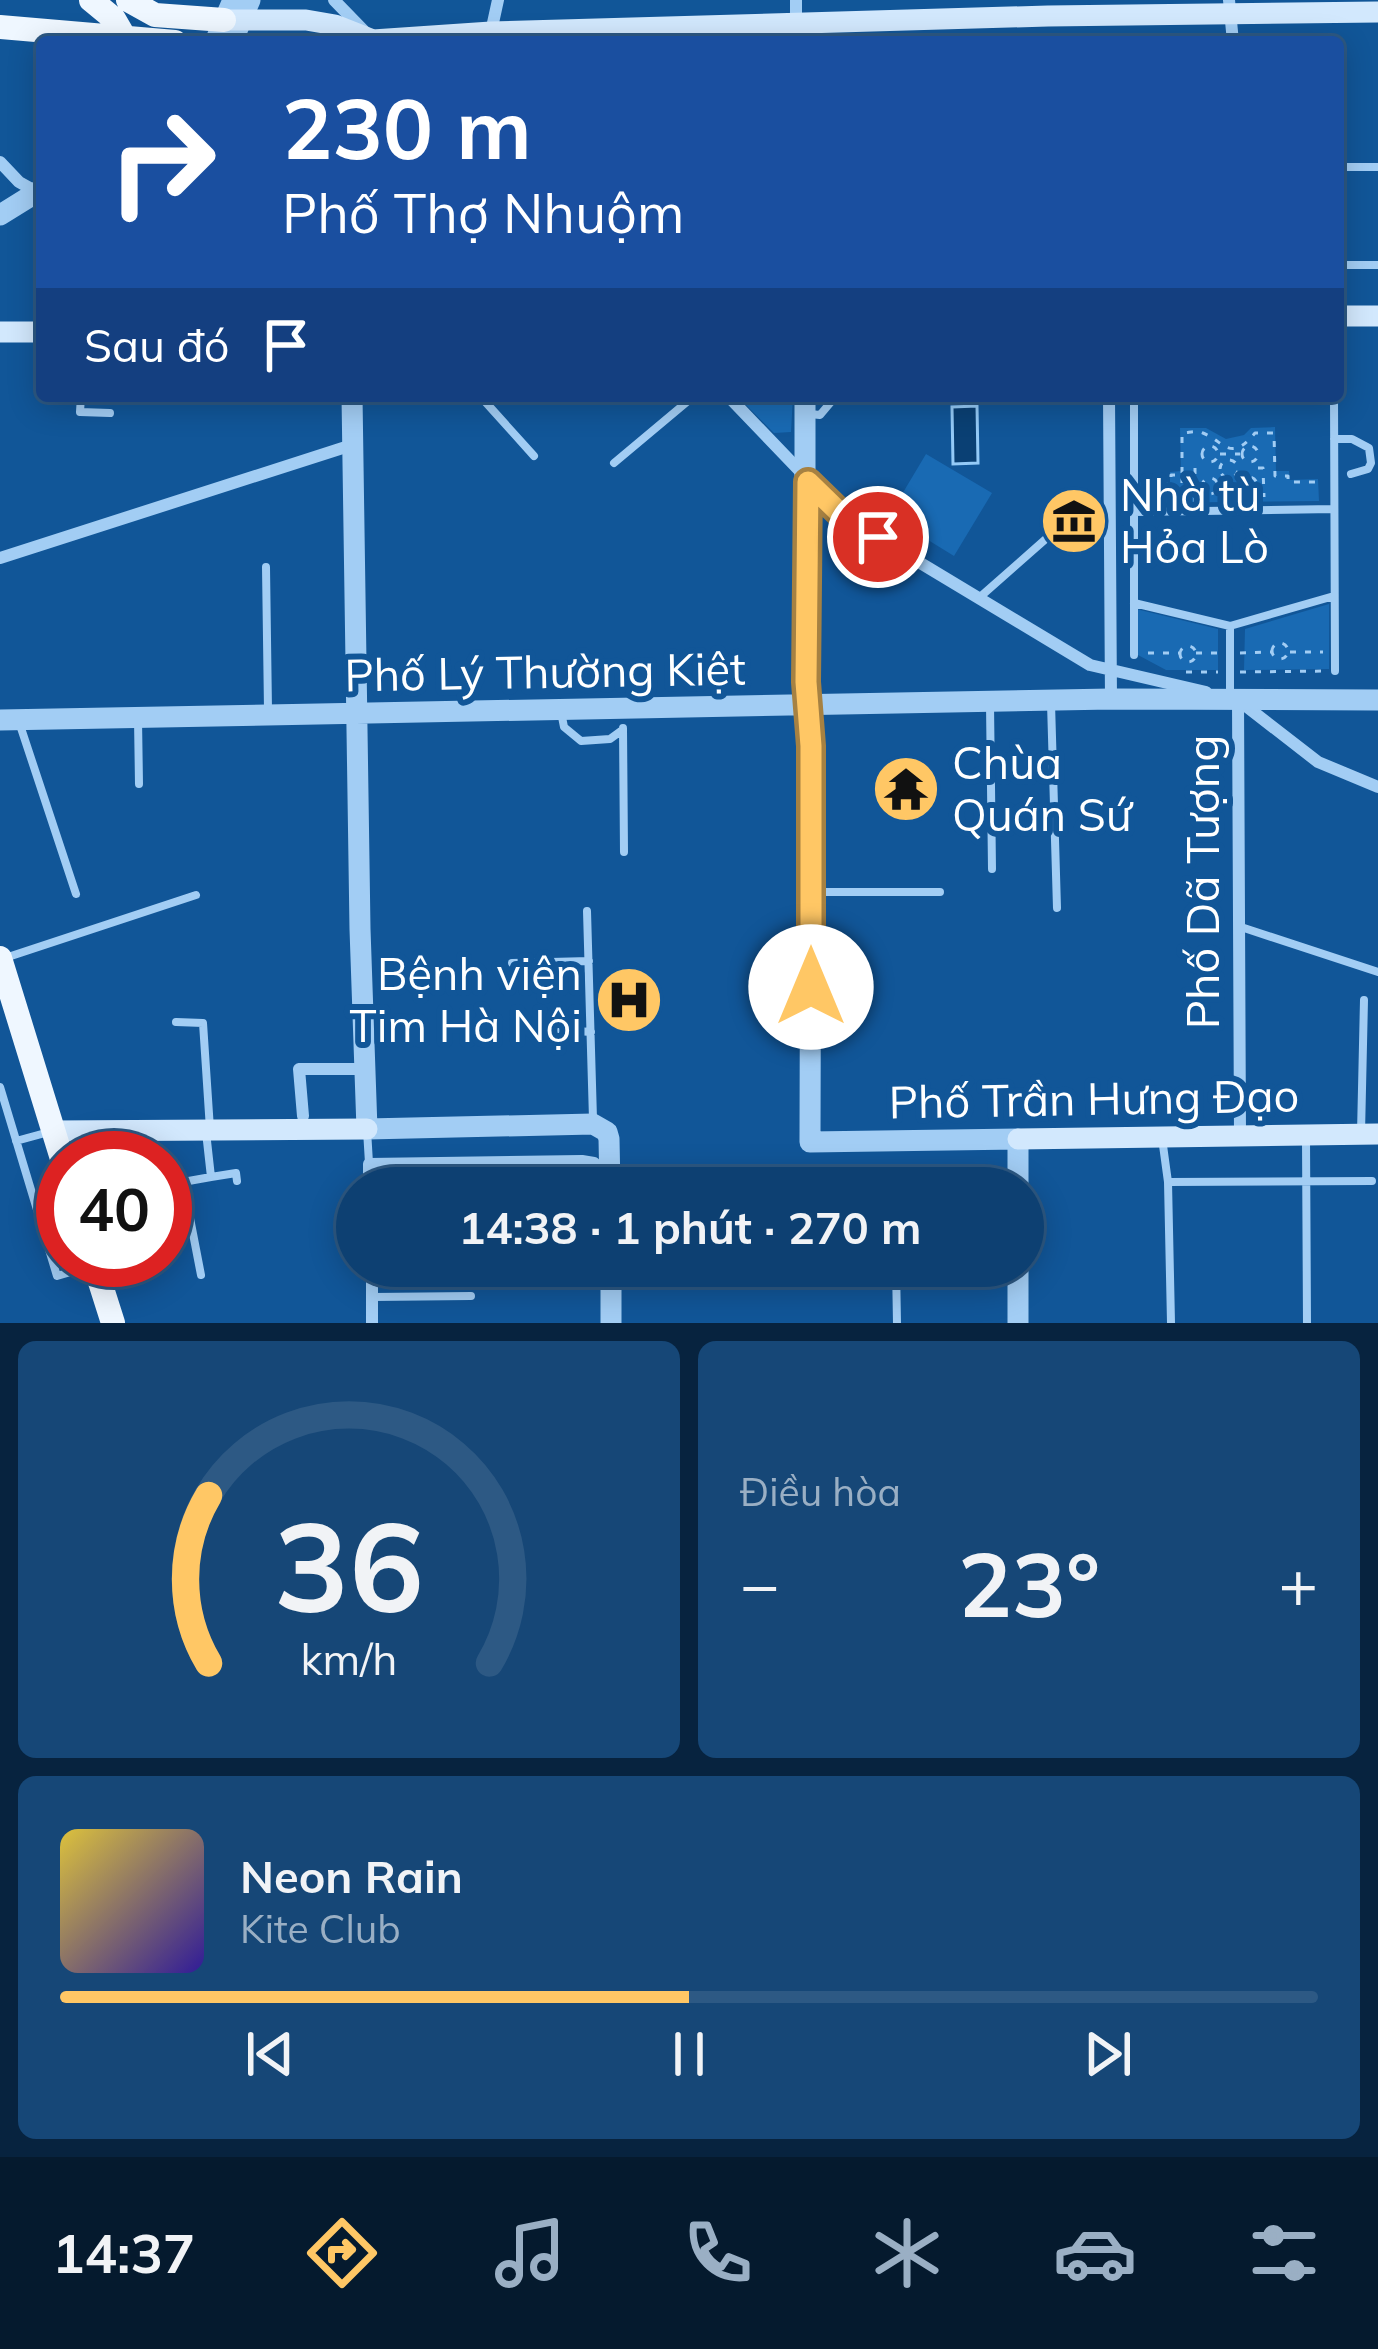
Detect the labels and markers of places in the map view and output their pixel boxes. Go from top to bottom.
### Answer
place label: Nhà tù Hỏa Lò [1120,466,1269,574]
pin [827,486,929,588]
museum icon: Nhà tù Hỏa Lò [1039,486,1109,556]
place label: Chùa Quán Sứ [952,734,1134,842]
temple icon: Chùa Quán Sứ [871,754,941,824]
place label: Bệnh viện Tim Hà Nội [350,945,582,1053]
hospital icon: Bệnh viện Tim Hà Nội [594,965,664,1035]

